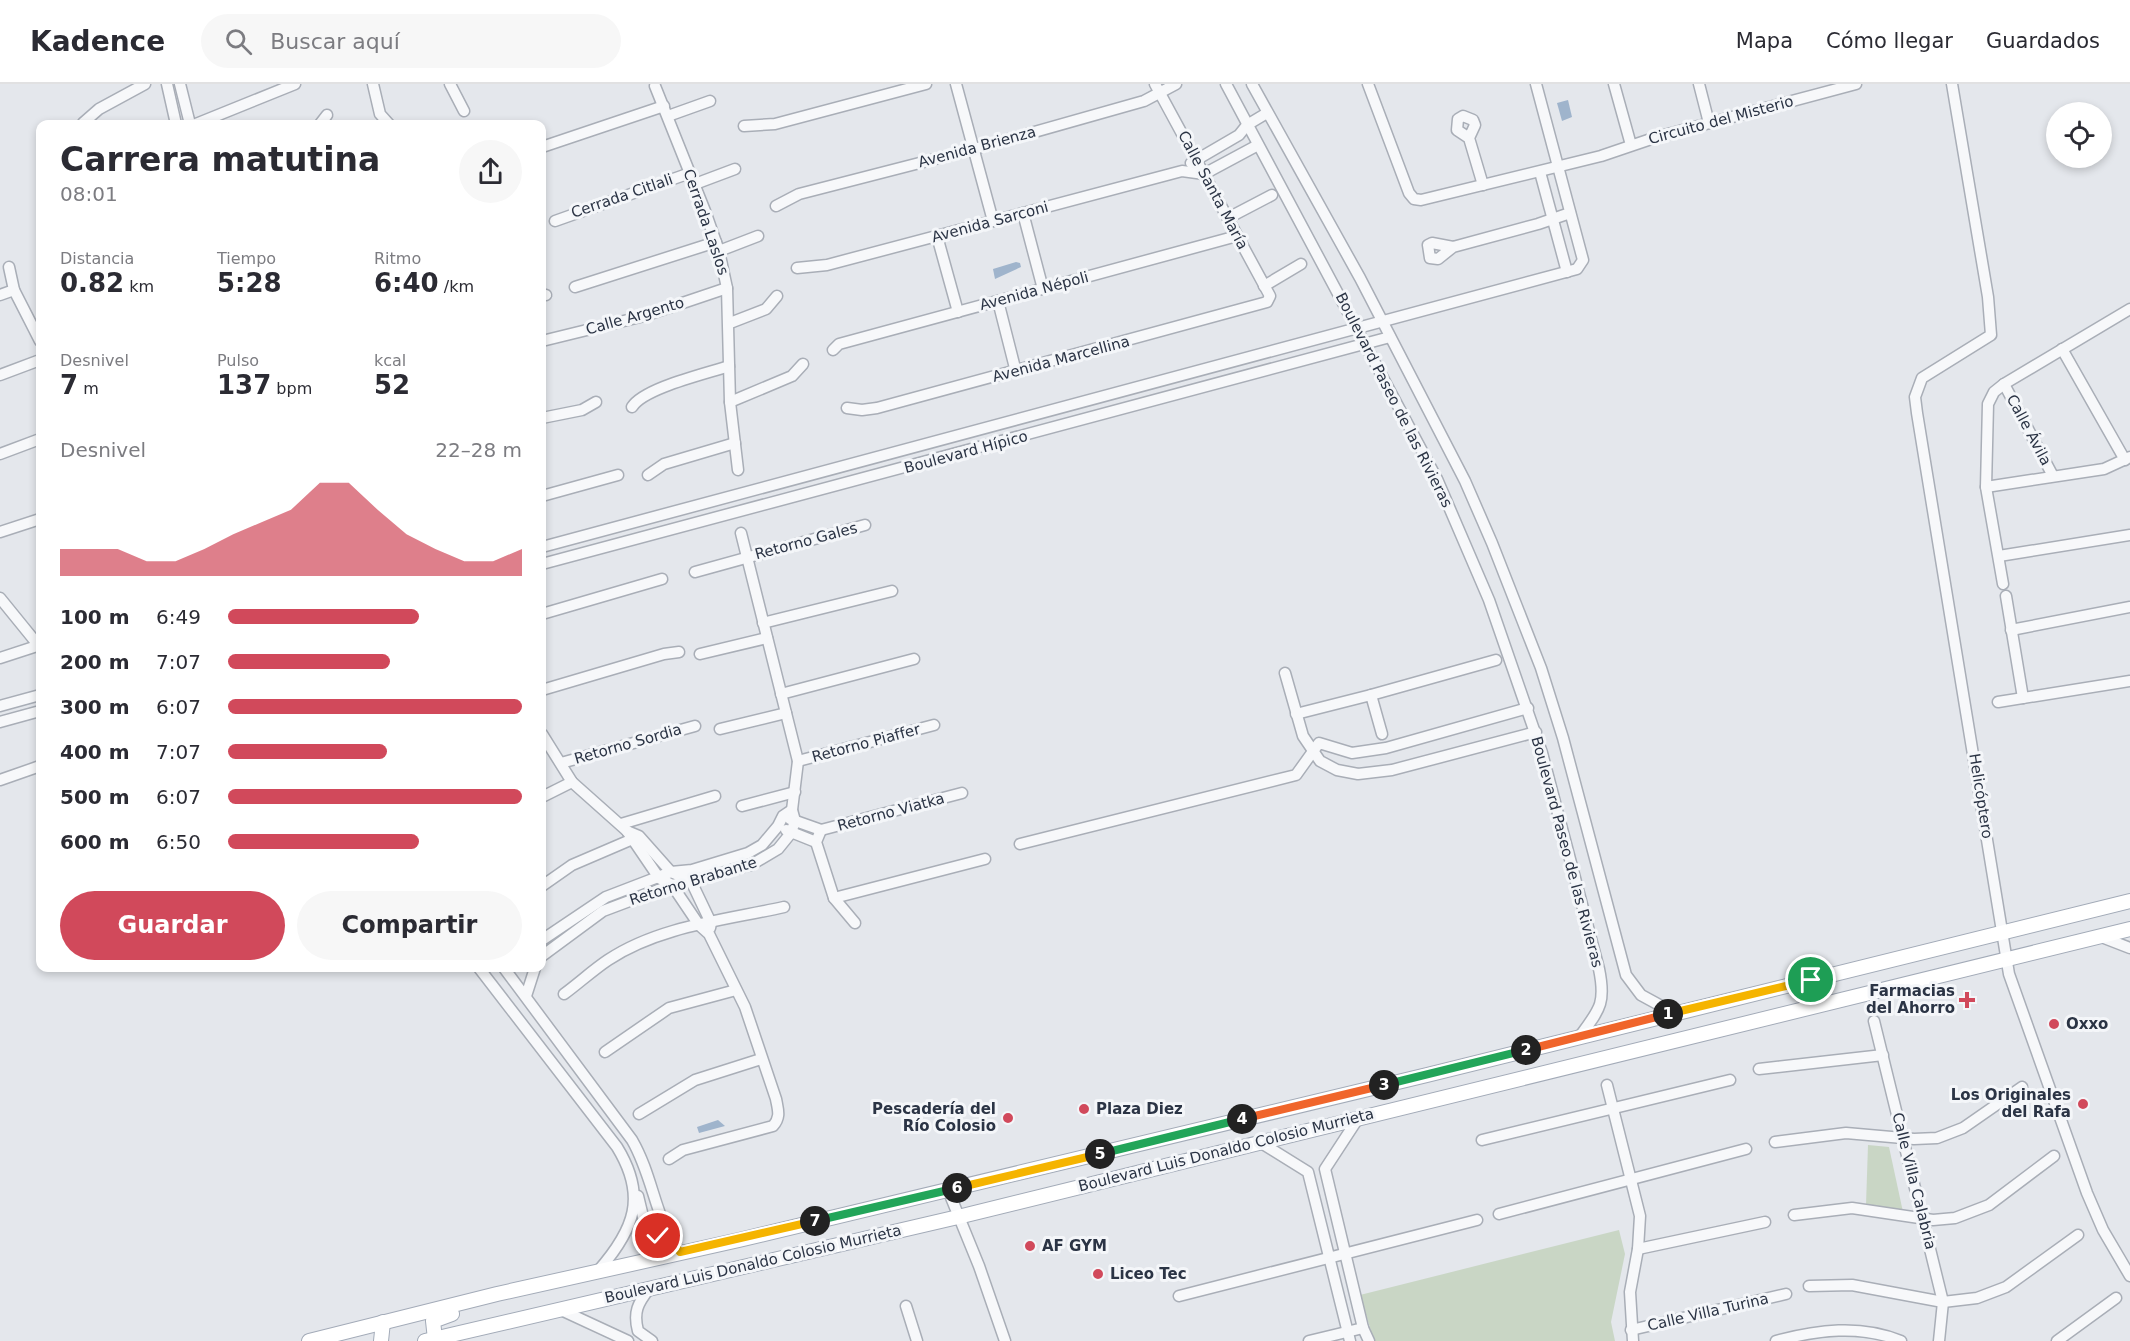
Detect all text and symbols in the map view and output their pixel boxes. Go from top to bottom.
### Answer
search box [201,14,621,68]
text: Kadence [30,25,165,58]
icon: search [222,25,255,58]
text: Buscar aquí [270,29,400,54]
text: Mapa [1736,29,1793,53]
text: Cómo llegar [1826,29,1953,53]
text: Guardados [1986,29,2100,53]
street label: Circuito del Misterio [1646,92,1796,148]
map controls [2046,102,2112,168]
button: locate [2046,102,2112,168]
street label: Avenida Brienza [916,123,1038,171]
street label: Calle Santa María [1174,128,1252,252]
text: Carrera matutina [60,140,380,179]
button: share [459,140,522,203]
street label: Cerrada Laslos [679,167,733,278]
street label: Cerrada Citlali [569,170,675,222]
text: 08:01 [60,182,118,206]
street label: Avenida Sarconi [930,198,1050,246]
text: Distancia [60,249,134,268]
text: Tiempo [217,249,276,268]
text: Ritmo [374,249,421,268]
text: 0.82 [60,268,124,298]
text: 5:28 [217,268,282,298]
text: 6:40 [374,268,439,298]
street label: Avenida Népoli [978,268,1090,314]
text: km [124,277,154,296]
text: /km [439,277,474,296]
street label: Boulevard Paseo de las Rivieras [1332,290,1456,511]
street label: Calle Argento [584,293,686,339]
street label: Avenida Marcellina [990,332,1132,386]
text: Desnivel [60,351,129,370]
text: Pulso [217,351,259,370]
text: kcal [374,351,406,370]
text: 7 [60,370,78,400]
text: 137 [217,370,271,400]
text: 52 [374,370,410,400]
text: m [78,379,99,398]
text: bpm [271,379,312,398]
street label: Calle Ávila [2003,391,2056,469]
street label: Boulevard Hípico [902,427,1030,477]
text: Desnivel [60,438,146,462]
text: 22–28 m [435,438,522,462]
street label: Retorno Gales [753,519,859,563]
text: 100 m [60,605,130,629]
text: 6:49 [156,605,201,629]
text: 200 m [60,650,130,674]
text: 7:07 [156,650,201,674]
text: 300 m [60,695,130,719]
text: 6:07 [156,695,201,719]
street label: Retorno Sordia [572,720,684,768]
street label: Retorno Piaffer [810,720,923,766]
street label: Boulevard Paseo de las Rivieras [1527,734,1607,970]
text: 400 m [60,740,130,764]
text: 7:07 [156,740,201,764]
street label: Helicóptero [1965,752,1997,840]
text: 500 m [60,785,130,809]
text: 6:07 [156,785,201,809]
street label: Retorno Viatka [835,789,947,835]
text: 600 m [60,830,130,854]
text: 6:50 [156,830,201,854]
street label: Retorno Brabante [627,853,759,909]
button: Guardar [60,891,285,960]
button: Compartir [297,891,522,960]
pin [1785,954,1836,1005]
icon: arrive [1794,963,1827,996]
place label: Farmacias del Ahorro [1866,982,1955,1017]
marker: Farmacias del Ahorro [1960,993,1974,1007]
pin: 1 [1653,999,1683,1029]
text: 1 [1662,1004,1674,1023]
place label: Oxxo [2066,1015,2108,1033]
marker: Oxxo [2047,1017,2061,1031]
pin: 2 [1511,1035,1541,1065]
text: 2 [1520,1040,1532,1059]
pin: 3 [1369,1070,1399,1100]
text: 3 [1378,1075,1390,1094]
place label: Los Originales del Rafa [1951,1086,2071,1121]
marker: Los Originales del Rafa [2076,1097,2090,1111]
place label: Pescadería del Río Colosio [872,1100,996,1135]
place label: Plaza Diez [1096,1100,1183,1118]
marker: Plaza Diez [1077,1102,1091,1116]
street label: Boulevard Luis Donaldo Colosio Murrieta [1076,1104,1376,1196]
pin: 4 [1227,1104,1257,1134]
text: 4 [1236,1109,1248,1128]
marker: Pescadería del Río Colosio [1001,1111,1015,1125]
street label: Calle Villa Calabria [1888,1111,1940,1251]
pin: 5 [1085,1139,1115,1169]
text: 5 [1094,1144,1106,1163]
pin: 6 [942,1173,972,1203]
text: 6 [951,1178,963,1197]
pin: 7 [800,1206,830,1236]
pin [632,1210,683,1261]
text: 7 [809,1211,821,1230]
icon: check [641,1219,674,1252]
street label: Boulevard Luis Donaldo Colosio Murrieta [603,1221,903,1307]
place label: AF GYM [1042,1237,1107,1255]
marker: AF GYM [1023,1239,1037,1253]
place label: Liceo Tec [1110,1265,1187,1283]
marker: Liceo Tec [1091,1267,1105,1281]
street label: Calle Villa Turina [1646,1289,1770,1335]

